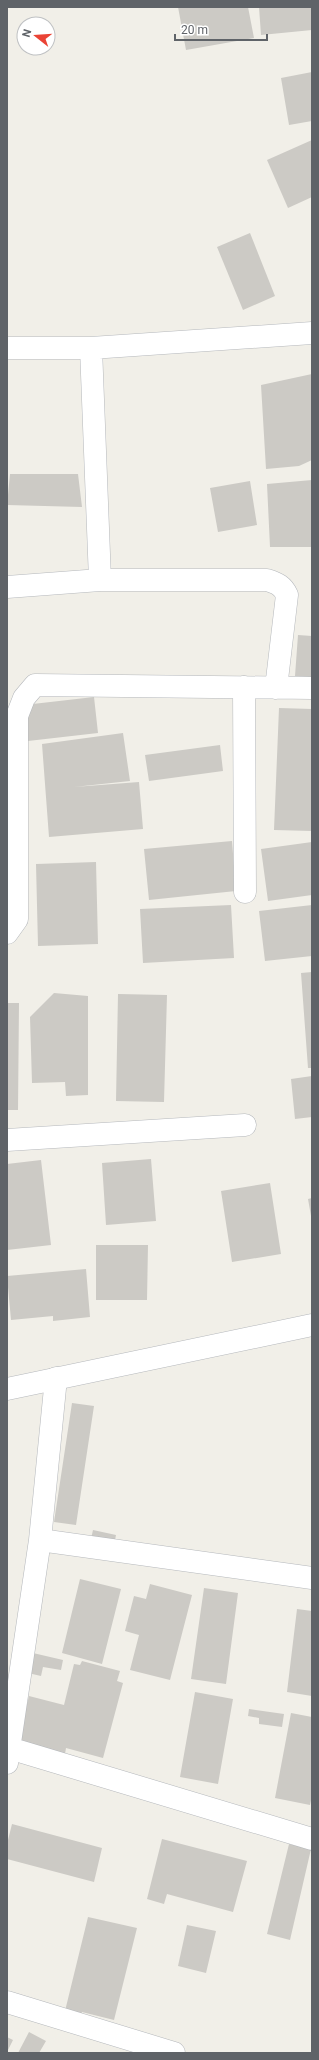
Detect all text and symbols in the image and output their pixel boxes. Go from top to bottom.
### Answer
north arrow [16,16,56,56]
scale bar [175,16,267,42]
text: 20 m [181,23,208,37]
text: N [20,27,34,39]

